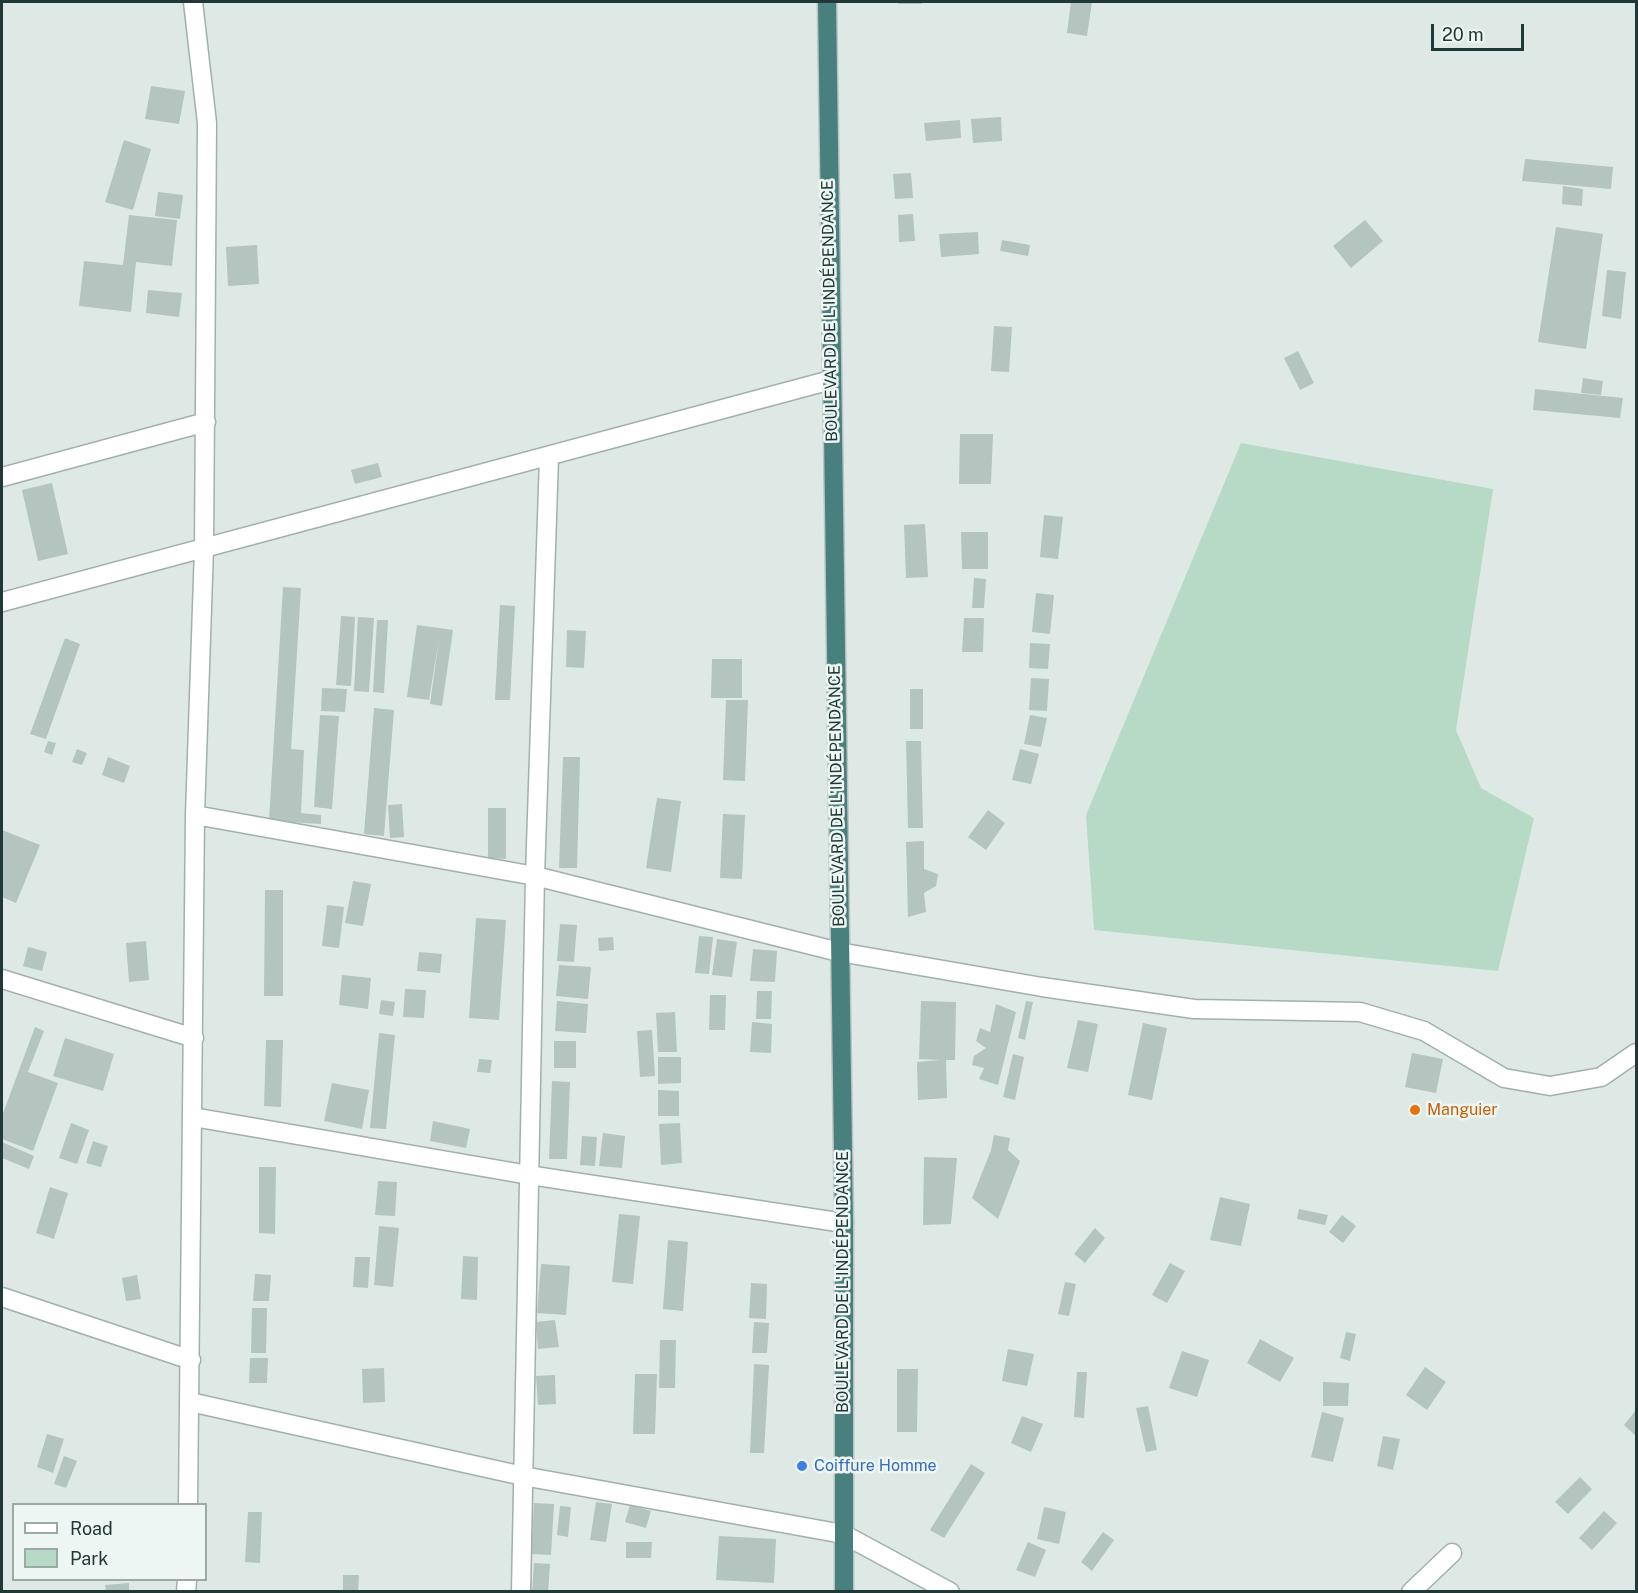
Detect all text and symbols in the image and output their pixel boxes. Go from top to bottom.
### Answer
scale bar [1434,12,1527,50]
text: 20 m [1442,24,1484,45]
street label: BOULEVARD DE L'INDÉPENDANCE [818,180,842,442]
street label: BOULEVARD DE L'INDÉPENDANCE [825,665,849,927]
place label: Manguier [1427,1100,1498,1120]
marker: Manguier [1408,1103,1422,1117]
street label: BOULEVARD DE L'INDÉPENDANCE [833,1151,853,1413]
place label: Coiffure Homme [814,1456,937,1476]
marker: Coiffure Homme [795,1459,809,1473]
legend [12,1503,207,1581]
text: Road [70,1518,113,1539]
text: Park [70,1548,108,1569]

